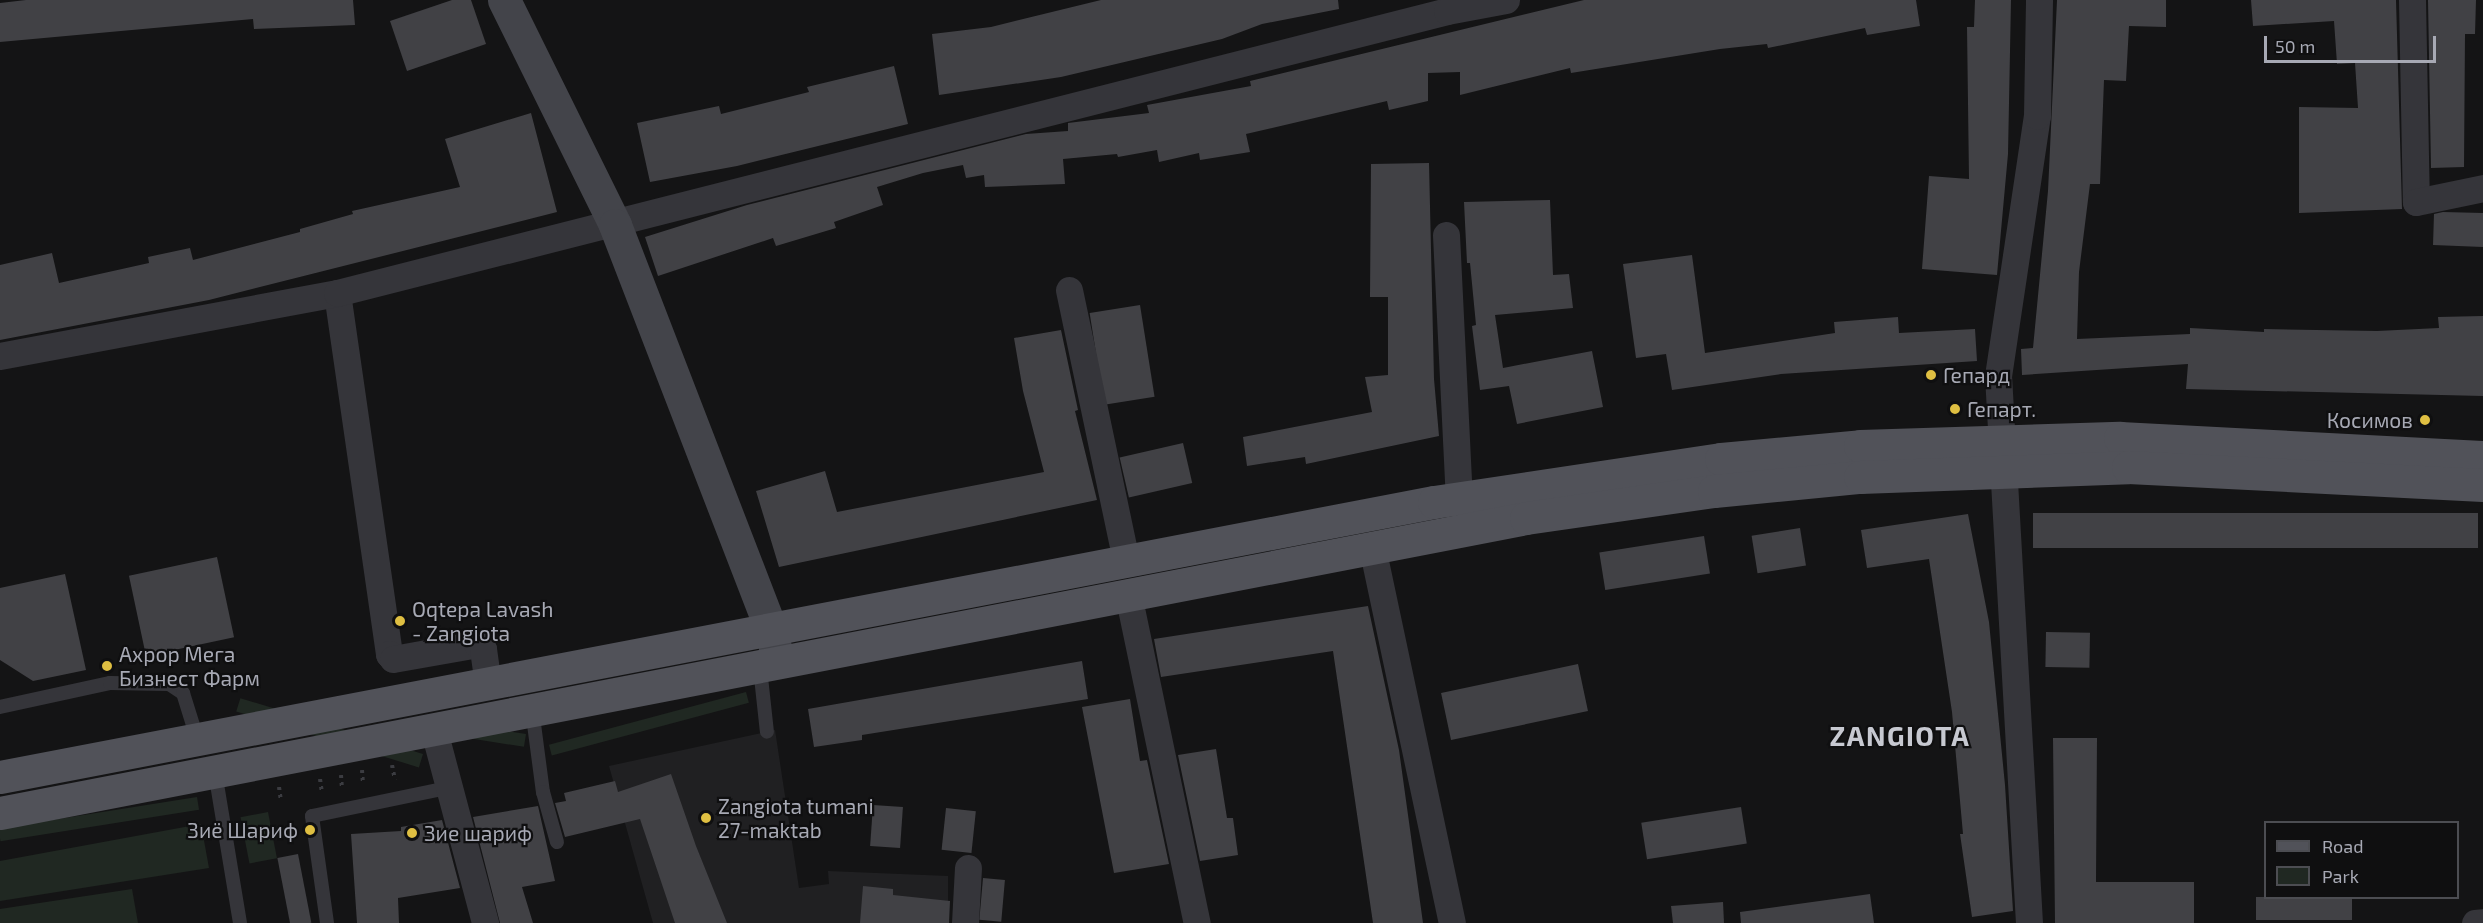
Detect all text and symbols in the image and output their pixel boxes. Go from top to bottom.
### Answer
scale bar [2267,24,2440,62]
text: 50 m [2275,35,2315,57]
place label: Гепард [1943,362,2010,388]
marker: Гепард [1924,368,1938,382]
place label: Гепарт. [1967,396,2036,422]
marker: Гепарт. [1948,402,1962,416]
place label: Косимов [2327,407,2413,433]
marker: Косимов [2418,413,2432,427]
place label: Oqtepa Lavash - Zangiota [412,596,553,646]
marker: Oqtepa Lavash - Zangiota [393,614,407,628]
place label: Ахрор Мега Бизнест Фарм [119,641,260,691]
marker: Ахрор Мега Бизнест Фарм [100,659,114,673]
district label: ZANGIOTA [1830,720,1970,752]
place label: Zangiota tumani 27-maktab [718,793,874,843]
marker: Zangiota tumani 27-maktab [699,811,713,825]
place label: Зиё Шариф [187,817,298,843]
place label: Зие шариф [424,820,532,846]
legend [2264,821,2459,899]
marker: Зиё Шариф [303,823,317,837]
marker: Зие шариф [405,826,419,840]
text: Road [2322,835,2363,857]
text: Park [2322,865,2359,887]

